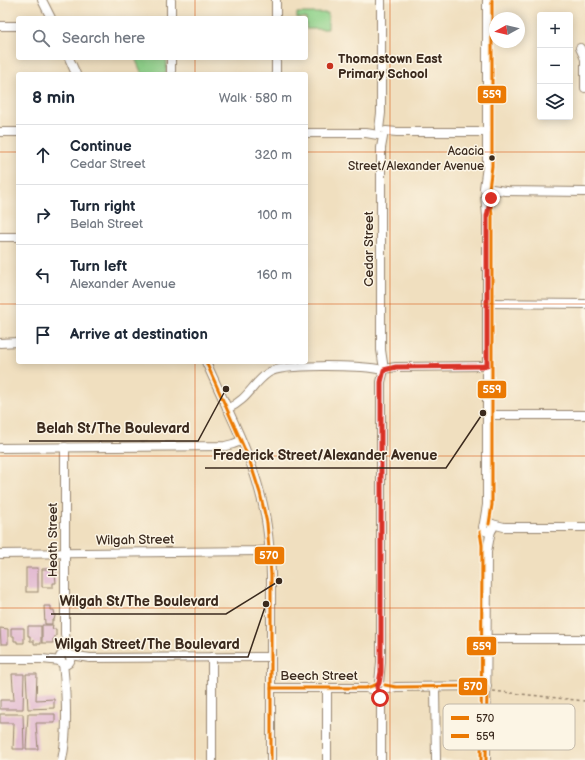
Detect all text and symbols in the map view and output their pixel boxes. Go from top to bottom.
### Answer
north arrow [489,12,525,48]
map controls [537,12,573,120]
button: + [537,12,573,48]
search box [16,16,308,60]
icon: search [30,27,52,49]
text: Search here [62,29,145,48]
button: − [537,48,573,84]
place label: Thomastown East Primary School [338,51,443,82]
marker: Thomastown East Primary School [325,61,335,71]
button: layers [537,84,573,120]
line badge: 559 [477,85,507,104]
text: 8 min [32,88,75,108]
text: 559 [482,88,502,101]
text: Walk · 580 m [219,90,292,106]
text: Continue [70,137,132,156]
icon: ahead [32,144,54,166]
place label: Acacia Street/Alexander Avenue [348,144,484,174]
text: 320 m [254,147,292,163]
marker: Acacia Street/Alexander Avenue [487,153,497,163]
text: Cedar Street [70,156,145,172]
route end [482,189,500,207]
text: Turn right [70,197,135,216]
icon: right [32,204,54,226]
text: 100 m [257,207,292,223]
street label: Cedar Street [361,211,377,287]
text: Belah Street [70,216,143,232]
text: Turn left [70,257,127,276]
icon: left [32,264,54,286]
text: 160 m [257,267,292,283]
text: Alexander Avenue [70,276,176,292]
icon: arrive [32,324,54,346]
text: Arrive at destination [70,325,208,344]
line badge: 559 [477,380,507,399]
text: 559 [482,383,502,396]
callout: Belah St/The Boulevard [29,415,198,441]
text: Belah St/The Boulevard [36,420,190,437]
callout: Frederick Street/Alexander Avenue [205,442,446,468]
text: Frederick Street/Alexander Avenue [213,447,437,464]
street label: Heath Street [45,503,61,577]
street label: Wilgah Street [96,531,174,549]
line badge: 570 [254,546,285,565]
text: 570 [259,549,279,562]
callout: Wilgah St/The Boulevard [51,588,226,614]
text: Wilgah St/The Boulevard [59,593,219,610]
callout: Wilgah Street/The Boulevard [46,631,248,657]
text: Wilgah Street/The Boulevard [54,636,240,653]
line badge: 559 [466,636,497,656]
text: 559 [472,640,492,653]
street label: Beech Street [280,668,358,684]
line badge: 570 [458,677,488,696]
text: 570 [463,680,483,693]
route start [371,689,389,707]
legend [443,704,575,750]
text: 570 [476,712,495,725]
text: 559 [476,730,495,743]

